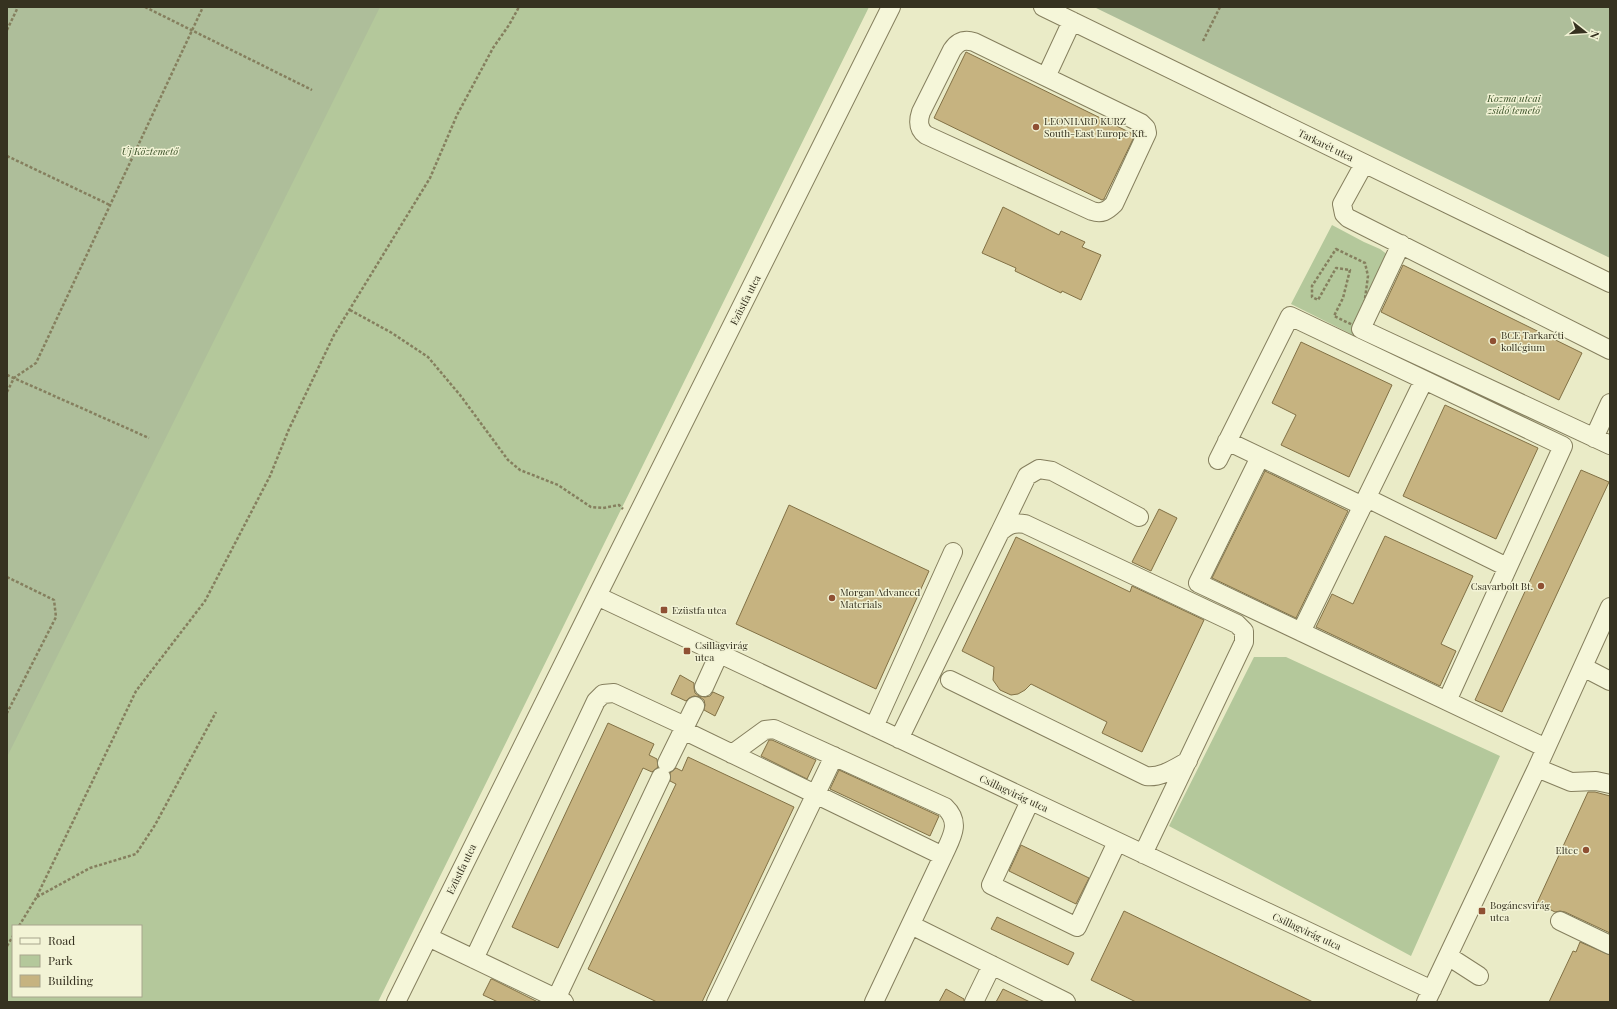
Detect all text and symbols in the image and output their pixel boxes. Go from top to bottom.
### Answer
north arrow [1565,12,1605,52]
text: N [1587,29,1603,41]
park label: Kozma utcai zsidó temető [1486,91,1542,117]
place label: LEONHARD KURZ South-East Europe Kft. [1044,114,1147,140]
marker: LEONHARD KURZ South-East Europe Kft. [1031,122,1041,132]
street label: Tarkarét utca [1296,126,1356,164]
park label: Új Köztemető [122,144,179,158]
street label: Ezüstfa utca [726,273,764,327]
place label: BCE Tarkaréti kollégium [1501,328,1564,354]
marker: BCE Tarkaréti kollégium [1488,336,1498,346]
place label: Csavarbolt Bt. [1471,579,1533,593]
marker: Csavarbolt Bt. [1536,581,1546,591]
place label: Morgan Advanced Materials [840,585,921,611]
marker: Morgan Advanced Materials [827,593,837,603]
place label: Ezüstfa utca [672,603,727,617]
marker: Ezüstfa utca [659,605,669,615]
place label: Csillagvirág utca [695,638,748,664]
marker: Csillagvirág utca [682,646,692,656]
street label: Csillagvirág utca [977,771,1051,815]
street label: Ezüstfa utca [443,841,479,897]
place label: Eltec [1556,843,1578,857]
marker: Eltec [1581,845,1591,855]
place label: Bogáncsvirág utca [1490,898,1550,924]
marker: Bogáncsvirág utca [1477,906,1487,916]
street label: Csillagvirág utca [1270,909,1344,953]
legend [12,925,142,997]
text: Road [48,932,75,948]
text: Park [48,952,73,968]
text: Building [48,972,94,988]

